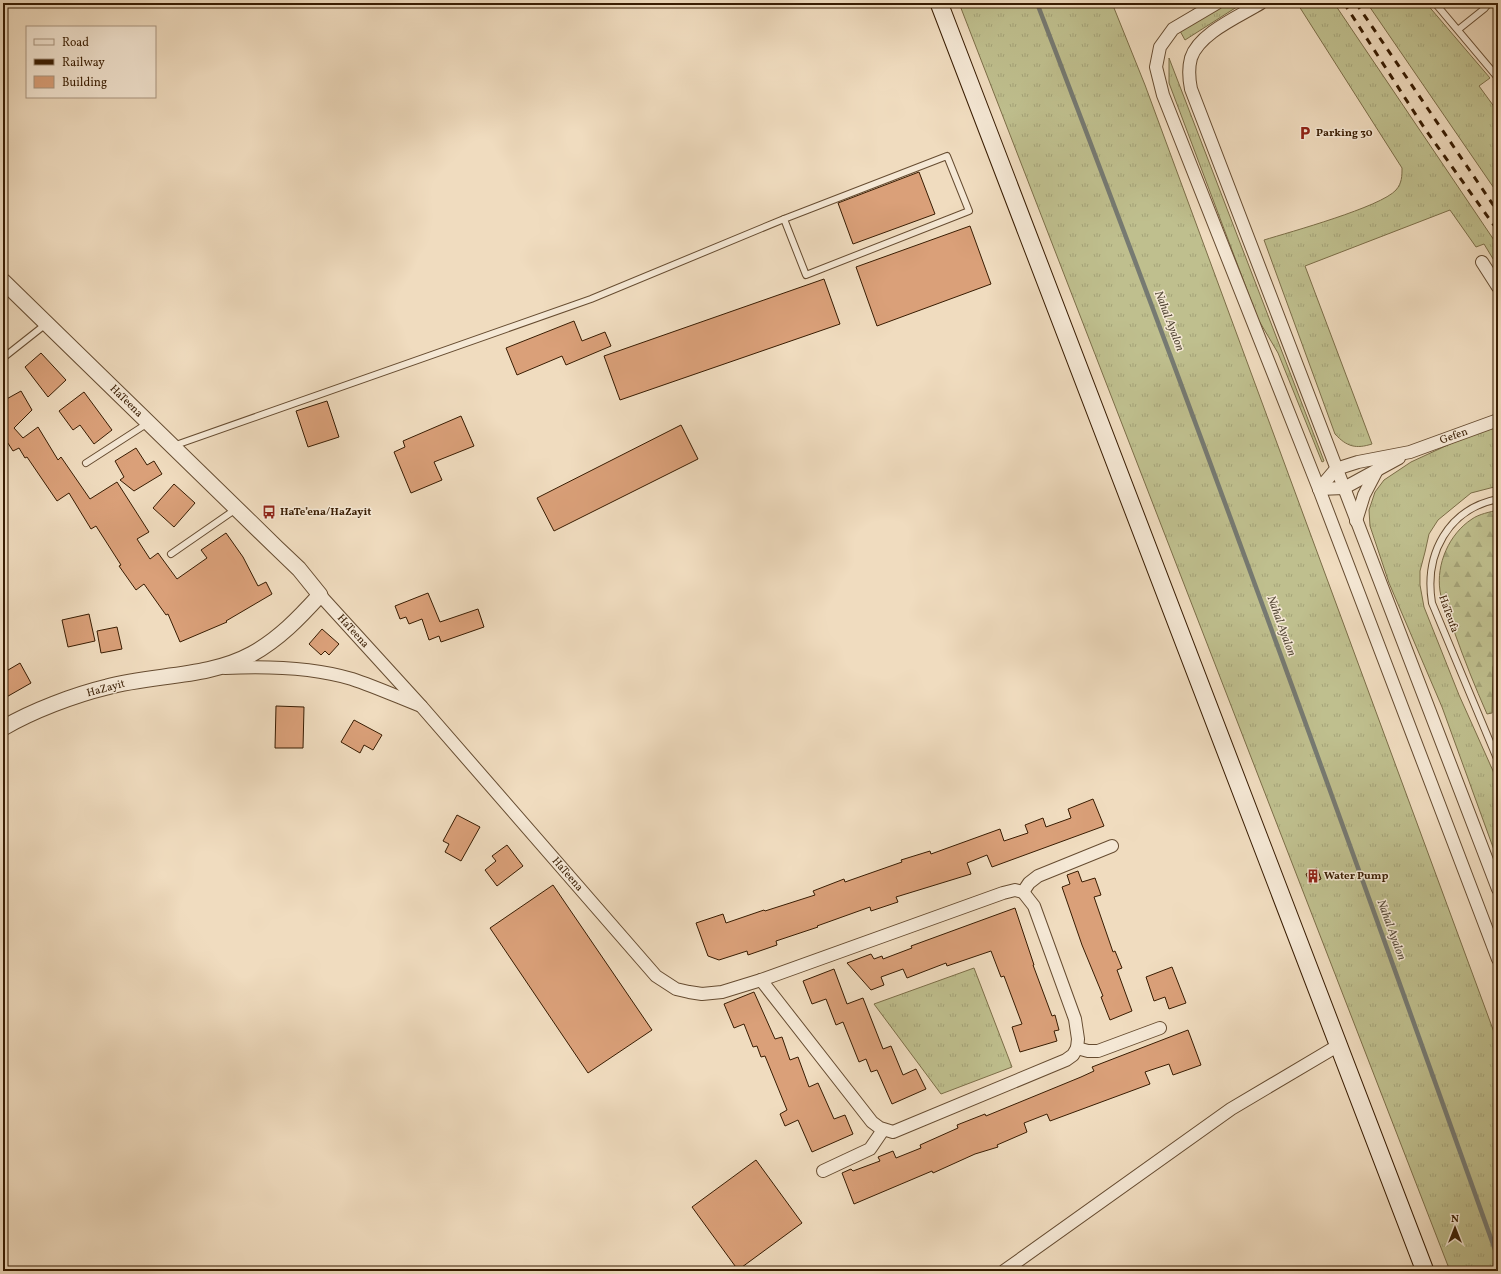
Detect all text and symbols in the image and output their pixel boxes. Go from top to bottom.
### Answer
legend [26,26,156,98]
text: Road [62,35,89,51]
text: Railway [62,55,105,71]
text: Building [62,75,107,91]
parking icon: Parking 30 [1297,125,1313,141]
place label: Parking 30 [1316,126,1373,141]
water label: Nahal Ayalon [1150,288,1188,354]
street label: HaTeena [106,381,146,421]
street label: Gefen [1438,424,1470,448]
bus stop icon: HaTe’ena/HaZayit [261,504,277,520]
place label: HaTe’ena/HaZayit [280,505,371,520]
water label: Nahal Ayalon [1263,593,1299,659]
street label: HaTeufa [1434,593,1462,635]
street label: HaTeena [334,611,373,652]
street label: HaZayit [85,677,127,701]
street label: HaTeena [548,854,587,895]
building icon: Water Pump [1305,868,1321,884]
place label: Water Pump [1324,869,1388,884]
water label: Nahal Ayalon [1373,897,1409,963]
north arrow [1435,1208,1475,1248]
text: N [1451,1212,1459,1227]

